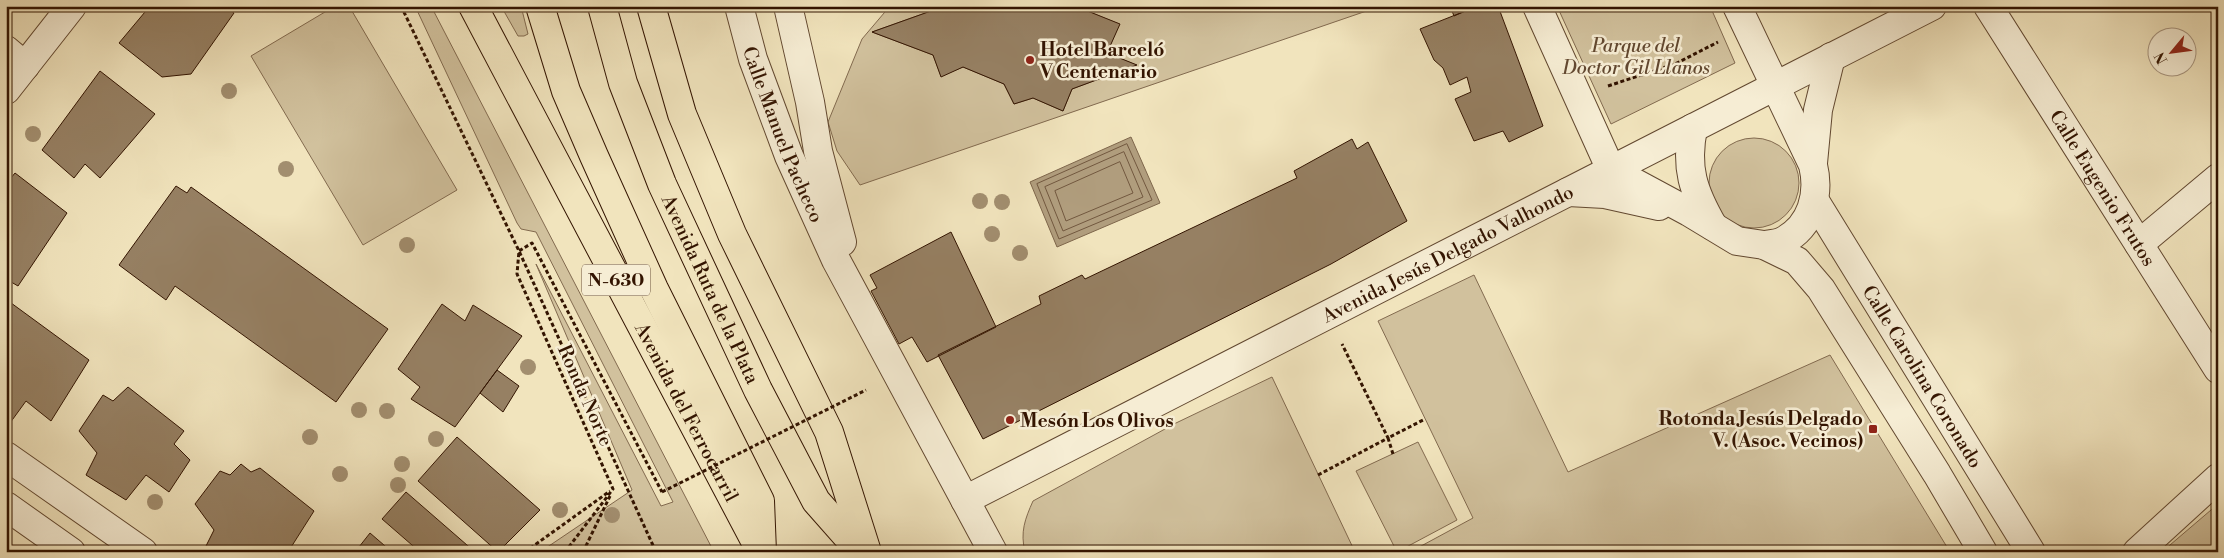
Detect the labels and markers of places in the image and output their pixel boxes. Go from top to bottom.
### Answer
place label: Hotel Barceló V Centenario [1039,38,1165,84]
marker: Hotel Barceló V Centenario [1024,54,1036,66]
place label: Rotonda Jesús Delgado V. (Asoc. Vecinos) [1659,407,1863,453]
place label: Mesón Los Olivos [1020,409,1174,433]
marker: Mesón Los Olivos [1004,414,1016,426]
marker: Rotonda Jesús Delgado V. (Asoc. Vecinos) [1867,423,1879,435]

